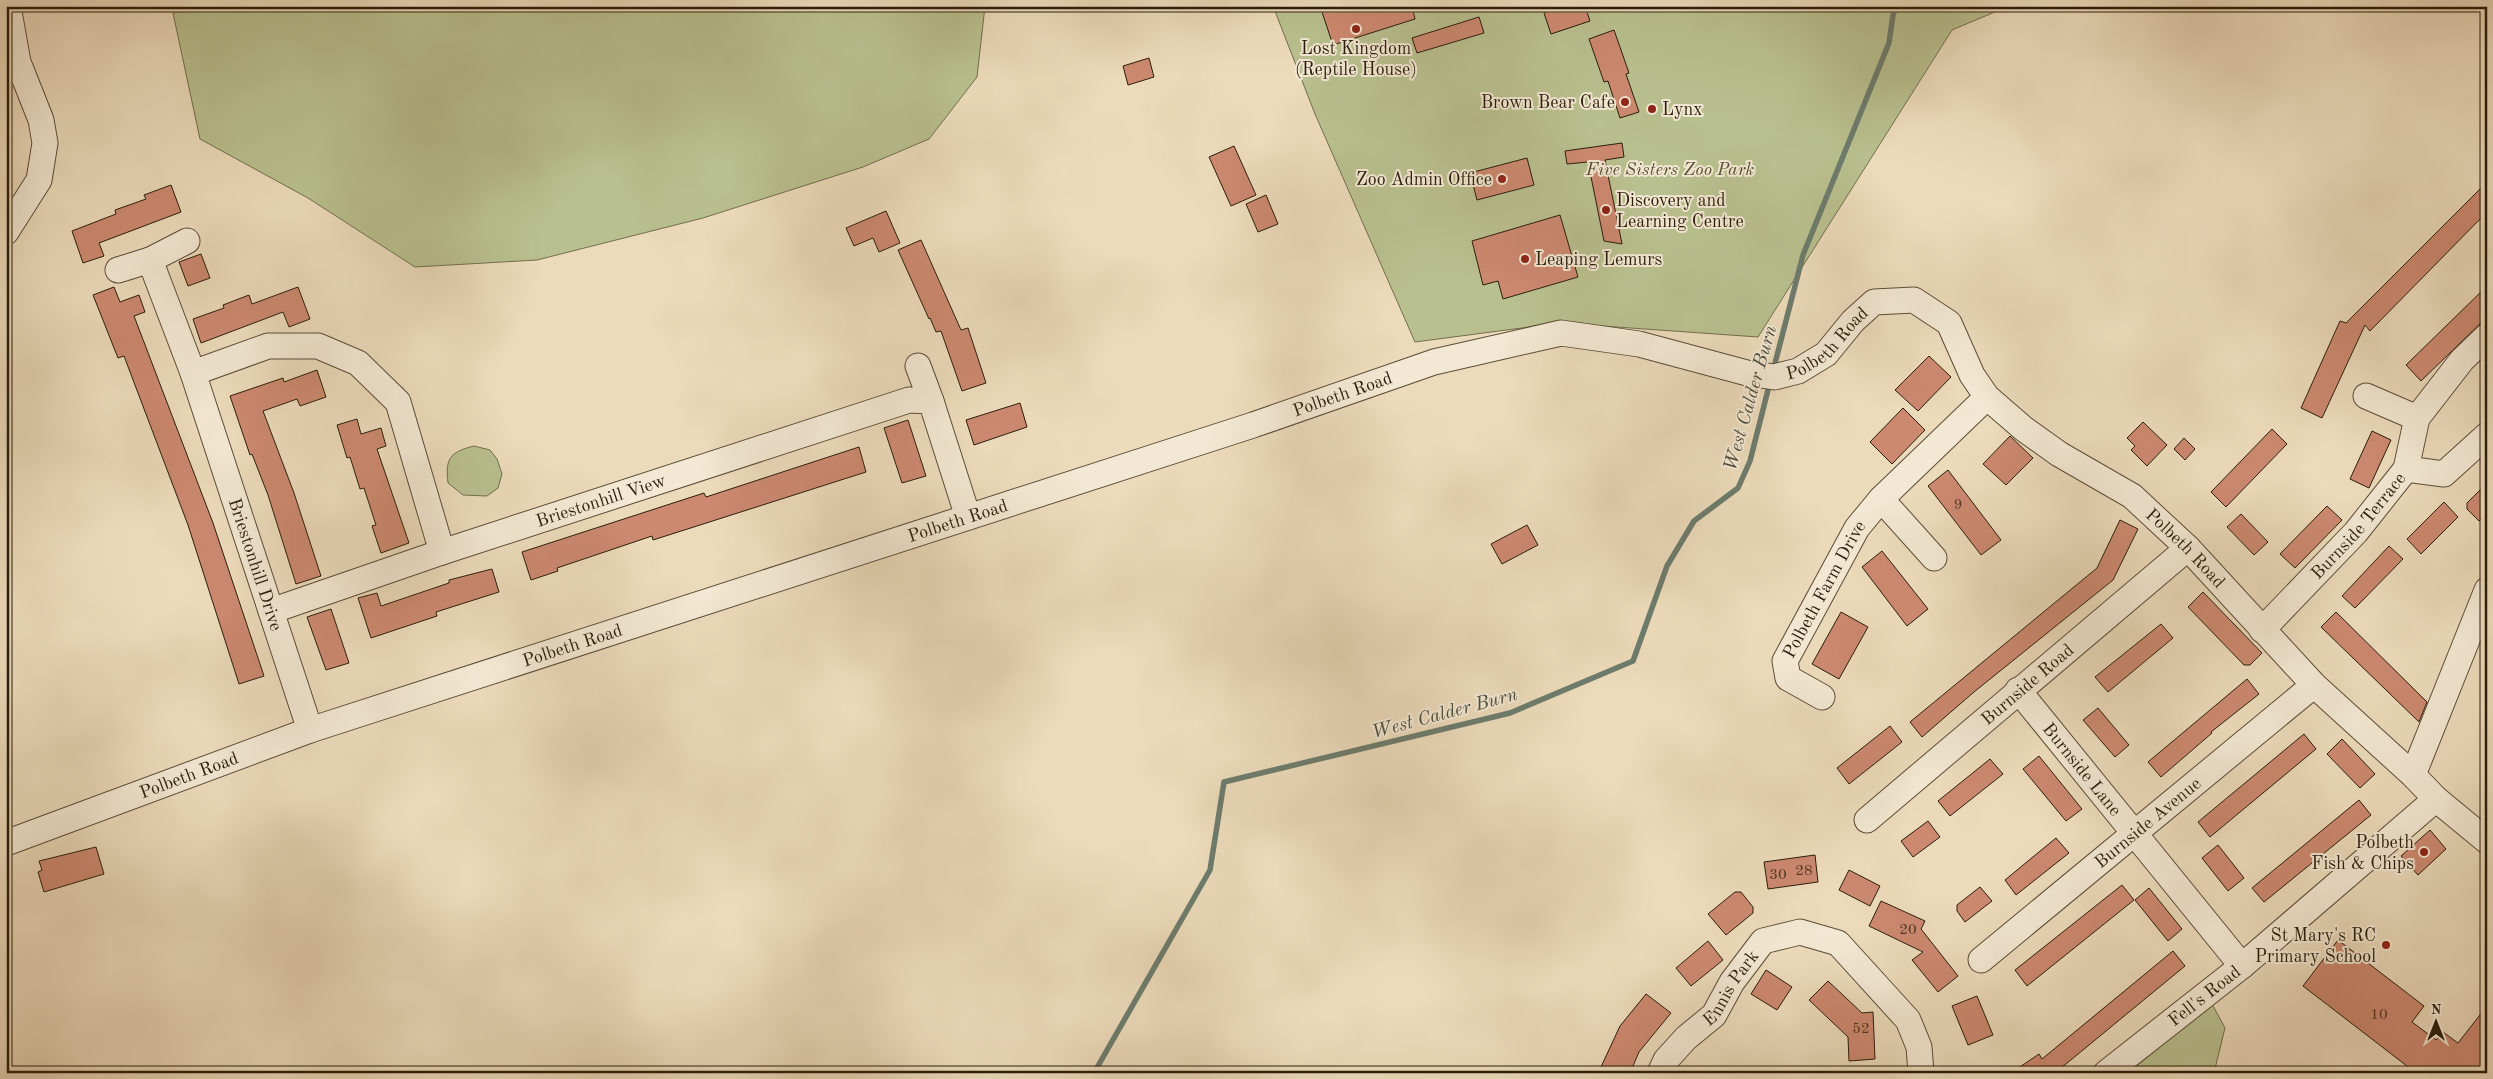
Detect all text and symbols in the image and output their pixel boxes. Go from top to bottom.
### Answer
marker: Lost Kingdom (Reptile House) [1350,23,1362,35]
place label: Lost Kingdom (Reptile House) [1295,40,1417,79]
place label: Brown Bear Cafe [1481,94,1615,112]
marker: Brown Bear Cafe [1619,96,1631,108]
place label: Lynx [1662,101,1703,119]
marker: Lynx [1646,103,1658,115]
park label: Five Sisters Zoo Park [1585,161,1754,179]
place label: Zoo Admin Office [1356,171,1492,189]
marker: Zoo Admin Office [1496,173,1508,185]
place label: Discovery and Learning Centre [1616,192,1744,231]
marker: Discovery and Learning Centre [1600,204,1612,216]
place label: Leaping Lemurs [1535,251,1663,269]
marker: Leaping Lemurs [1519,253,1531,265]
street label: Polbeth Road [1784,304,1872,384]
water label: West Calder Burn [1722,324,1781,474]
street label: Polbeth Road [1291,369,1395,420]
street label: Burnside Terrace [2308,470,2409,583]
street label: Briestonhill View [534,472,668,531]
street label: Briestonhill Drive [225,496,285,633]
street label: Polbeth Road [906,497,1010,546]
house number: 9 [1954,498,1962,513]
street label: Polbeth Road [2142,506,2228,592]
street label: Polbeth Farm Drive [1780,517,1869,661]
street label: Polbeth Road [520,622,625,671]
street label: Burnside Road [1978,641,2077,729]
water label: West Calder Burn [1370,686,1520,743]
street label: Burnside Lane [2039,720,2124,820]
street label: Polbeth Road [137,749,241,803]
street label: Burnside Avenue [2092,774,2205,872]
place label: Polbeth Fish & Chips [2311,834,2414,873]
marker: Polbeth Fish & Chips [2418,846,2430,858]
house number: 28 [1795,864,1813,879]
house number: 30 [1769,868,1787,883]
house number: 20 [1899,923,1917,938]
place label: St Mary's RC Primary School [2255,927,2376,966]
marker: St Mary's RC Primary School [2380,939,2392,951]
street label: Ennis Park [1700,947,1763,1030]
street label: Fell's Road [2165,963,2244,1030]
north arrow [2410,996,2460,1046]
text: N [2431,1003,2442,1017]
house number: 10 [2370,1008,2388,1023]
house number: 52 [1852,1022,1870,1037]

